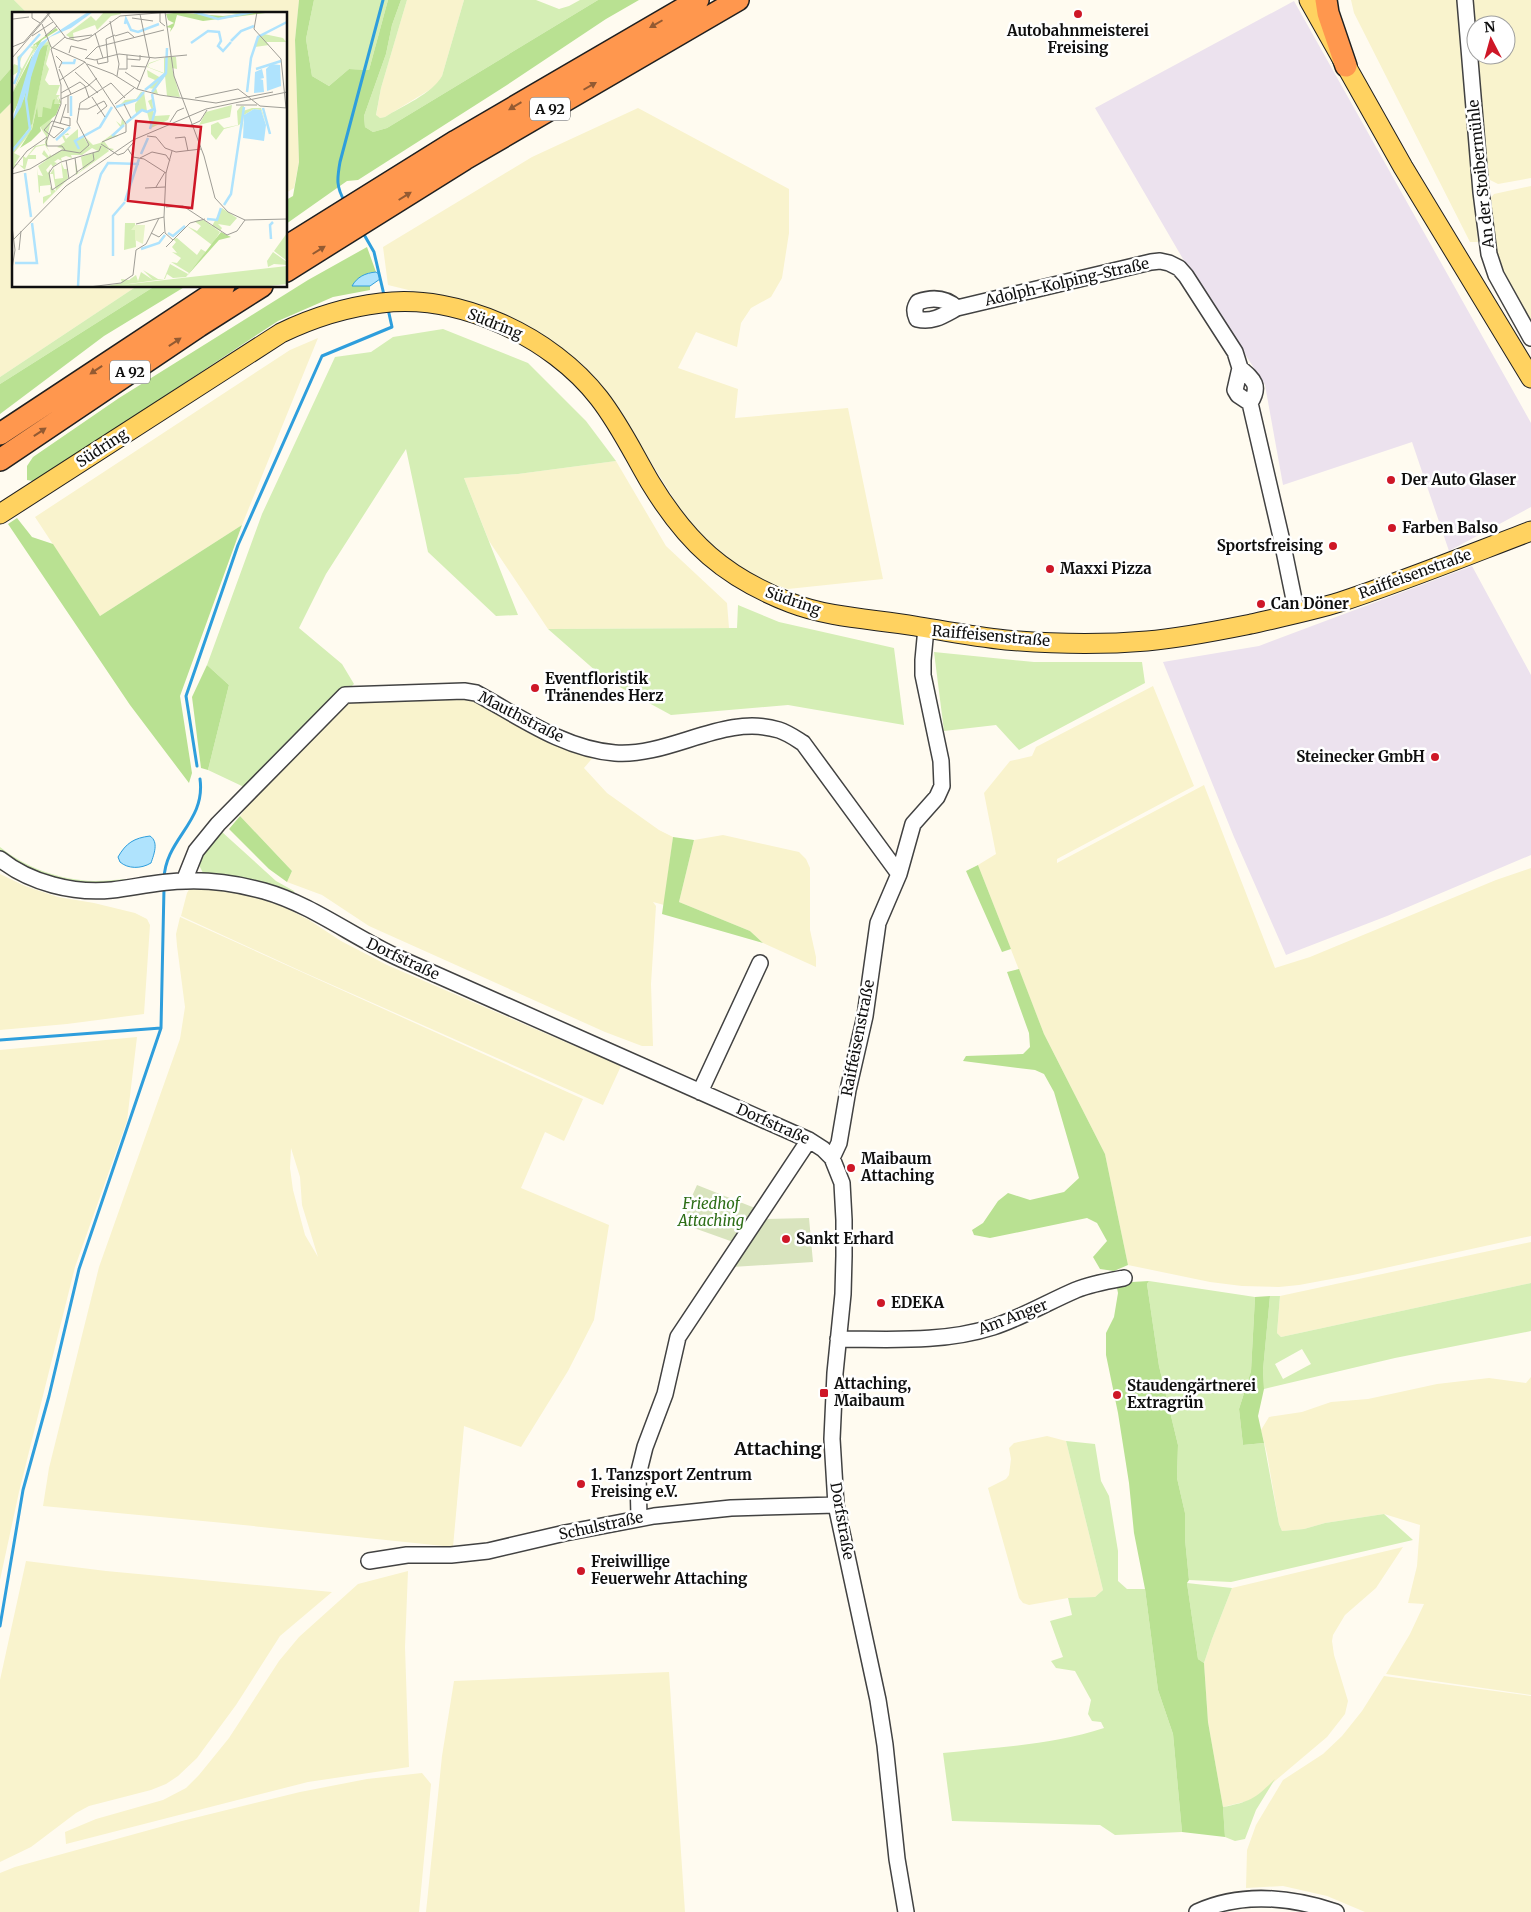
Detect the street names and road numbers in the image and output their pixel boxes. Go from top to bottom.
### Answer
road number: A 92 [530,98,570,120]
street label: An der Stoibermühle [1463,99,1498,250]
street label: Adolph-Kolping-Straße [982,253,1151,310]
street label: Südring [465,304,525,343]
road number: A 92 [110,361,150,384]
street label: Südring [72,424,131,471]
street label: Raiffeisenstraße [1356,544,1474,603]
street label: Südring [763,582,823,619]
street label: Raiffeisenstraße [931,621,1051,650]
street label: Mauthstraße [475,687,567,746]
street label: Dorfstraße [364,933,443,984]
street label: Raiffeisenstraße [837,978,878,1098]
street label: Dorfstraße [734,1099,813,1148]
street label: Am Anger [974,1295,1050,1339]
street label: Dorfstraße [826,1481,859,1561]
street label: Schulstraße [557,1507,645,1544]

